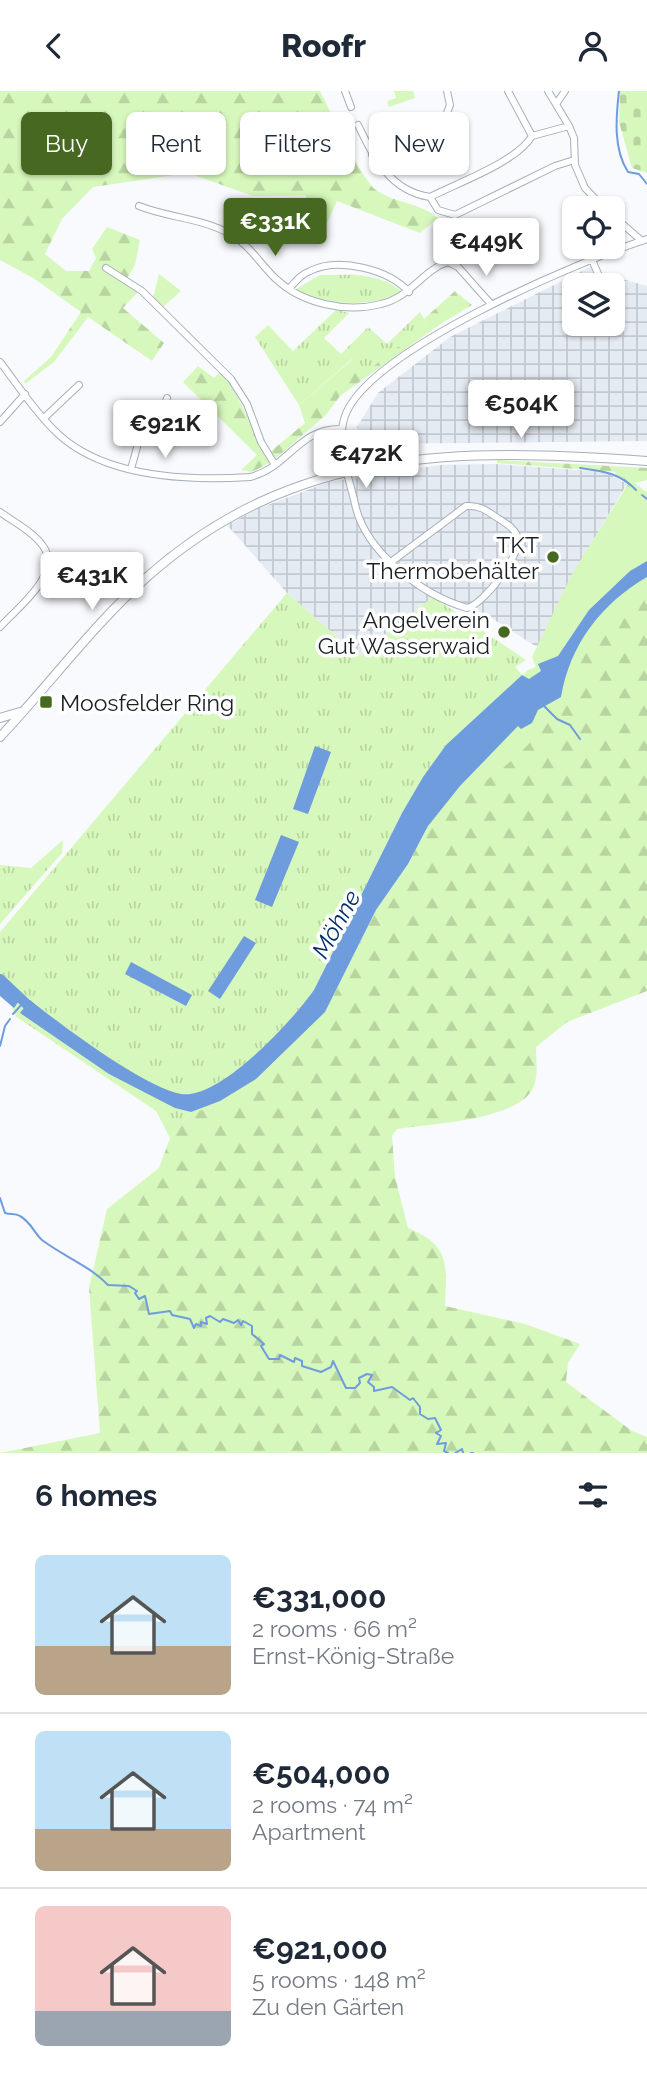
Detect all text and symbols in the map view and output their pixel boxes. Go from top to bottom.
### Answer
icon: back [35,27,73,65]
text: Roofr [281,27,366,64]
icon: person [574,27,612,65]
chip: Buy [21,112,112,175]
chip: Rent [126,112,226,175]
chip: Filters [240,112,355,175]
chip: New [369,112,469,175]
map controls [562,196,625,336]
button: locate [562,196,625,259]
pin: €331K [226,199,324,258]
text: €331K [240,207,310,234]
pin: €449K [437,219,535,278]
text: €449K [449,227,523,254]
button: layers [562,273,625,336]
pin: €504K [472,381,570,440]
text: €504K [484,389,558,416]
pin: €921K [116,401,214,460]
text: €921K [129,409,201,436]
pin: €472K [317,431,415,490]
text: €472K [330,439,402,466]
place label: TKT Thermobehälter [366,531,539,584]
marker: TKT Thermobehälter [545,549,561,565]
pin: €431K [43,553,141,612]
text: €431K [56,561,128,588]
place label: Angelverein Gut Wasserwaid [318,606,490,659]
marker: Angelverein Gut Wasserwaid [496,624,512,640]
place label: Moosfelder Ring [60,689,234,716]
marker: Moosfelder Ring [38,694,54,710]
water label: Möhne [306,885,367,963]
icon: filters [574,1476,612,1514]
text: 6 homes [35,1478,157,1513]
text: €331,000 [252,1580,386,1615]
icon: home [91,1583,175,1667]
text: 2 rooms · 66 m² [252,1615,417,1642]
text: Ernst-König-Straße [252,1642,454,1669]
text: €504,000 [252,1756,390,1791]
icon: home [91,1759,175,1843]
text: 2 rooms · 74 m² [252,1791,413,1818]
text: Apartment [252,1818,366,1845]
text: €921,000 [252,1931,388,1966]
icon: home [91,1934,175,2018]
text: 5 rooms · 148 m² [252,1966,426,1993]
text: Zu den Gärten [252,1993,404,2020]

